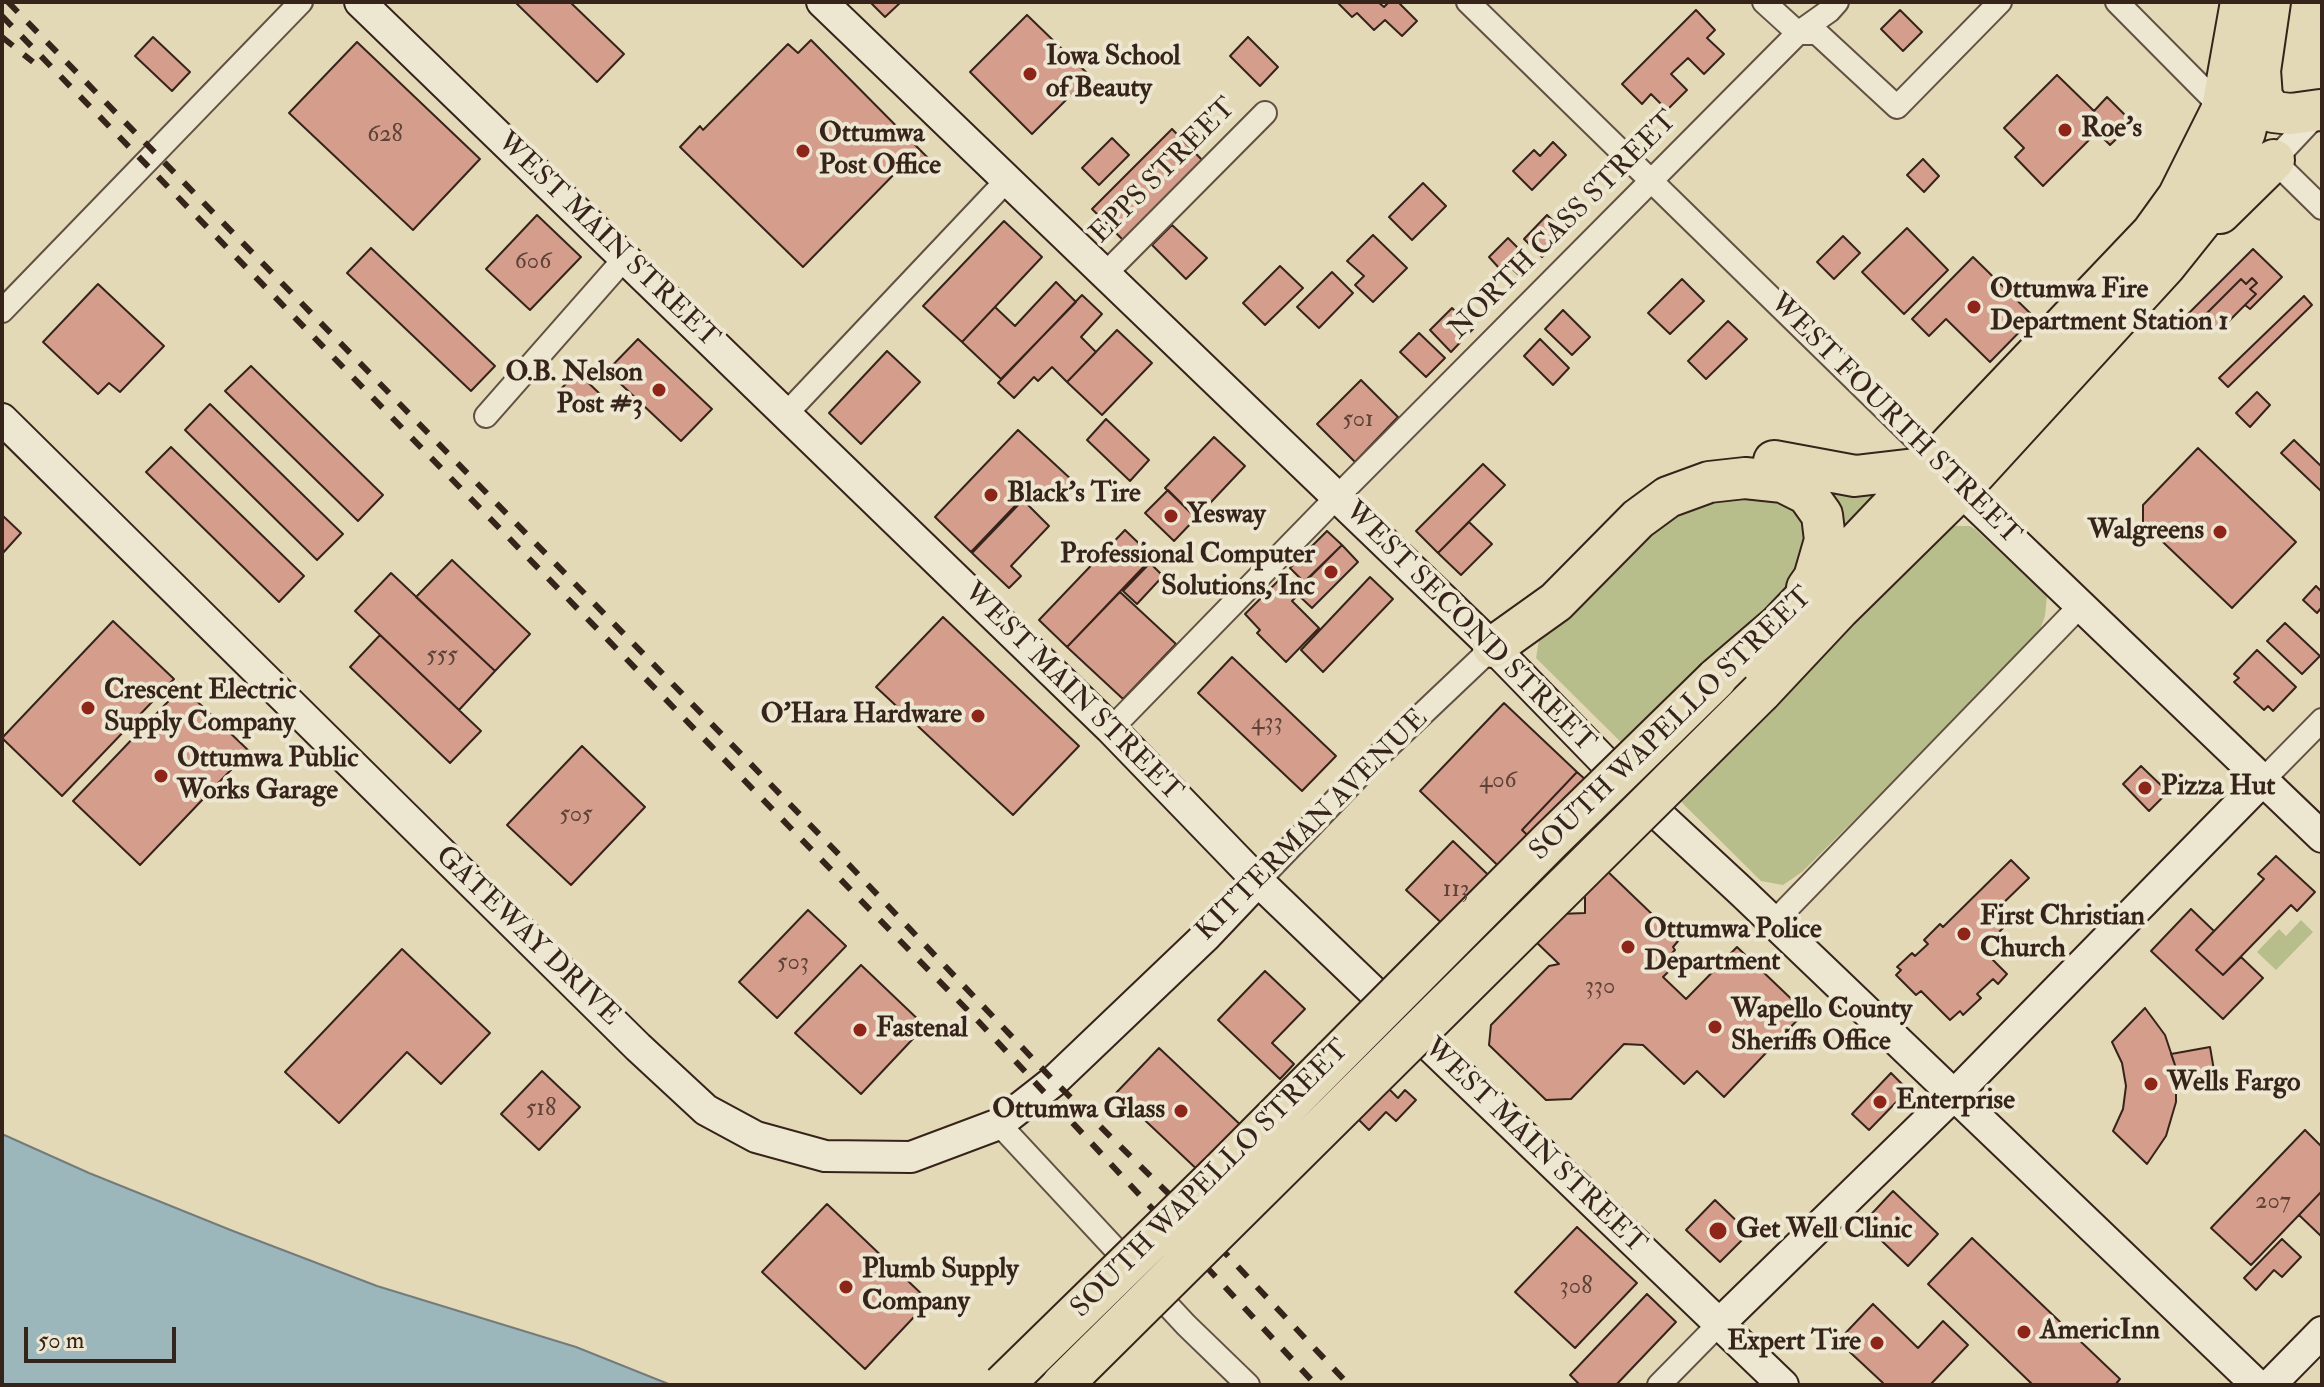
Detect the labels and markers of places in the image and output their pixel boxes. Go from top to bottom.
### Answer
place label: Iowa School of Beauty [1046,41,1180,107]
marker: Iowa School of Beauty [1021,65,1039,83]
place label: Roe's [2081,113,2142,147]
place label: Ottumwa Post Office [819,118,941,184]
marker: Roe's [2056,121,2074,139]
marker: Ottumwa Post Office [794,142,812,160]
place label: Ottumwa Fire Department Station 1 [1990,274,2229,340]
marker: Ottumwa Fire Department Station 1 [1965,298,1983,316]
place label: O.B. Nelson Post #3 [505,357,643,423]
marker: O.B. Nelson Post #3 [650,381,668,399]
place label: Black's Tire [1007,478,1141,512]
marker: Black's Tire [982,486,1000,504]
place label: Yesway [1187,499,1266,533]
marker: Yesway [1162,507,1180,525]
place label: Walgreens [2088,515,2204,549]
marker: Walgreens [2211,523,2229,541]
place label: Professional Computer Solutions, Inc [1060,539,1315,605]
marker: Professional Computer Solutions, Inc [1322,563,1340,581]
place label: Crescent Electric Supply Company [104,675,296,741]
marker: Crescent Electric Supply Company [79,699,97,717]
place label: O'Hara Hardware [761,699,962,733]
marker: O'Hara Hardware [969,707,987,725]
place label: Ottumwa Public Works Garage [177,743,358,809]
marker: Ottumwa Public Works Garage [152,767,170,785]
place label: Pizza Hut [2161,771,2275,805]
marker: Pizza Hut [2136,779,2154,797]
place label: First Christian Church [1980,901,2145,967]
place label: Ottumwa Police Department [1644,914,1822,980]
marker: First Christian Church [1955,925,1973,943]
marker: Ottumwa Police Department [1619,938,1637,956]
place label: Wapello County Sheriffs Office [1731,994,1912,1060]
place label: Fastenal [876,1013,968,1047]
marker: Wapello County Sheriffs Office [1706,1018,1724,1036]
marker: Fastenal [851,1021,869,1039]
place label: Wells Fargo [2167,1067,2300,1101]
marker: Wells Fargo [2142,1075,2160,1093]
place label: Enterprise [1896,1085,2015,1119]
marker: Enterprise [1871,1093,1889,1111]
place label: Ottumwa Glass [992,1094,1165,1128]
marker: Ottumwa Glass [1172,1102,1190,1120]
place label: Get Well Clinic [1736,1214,1912,1248]
marker: Get Well Clinic [1707,1220,1729,1242]
place label: Plumb Supply Company [862,1254,1019,1320]
marker: Plumb Supply Company [837,1278,855,1296]
place label: AmericInn [2040,1315,2160,1349]
marker: AmericInn [2015,1323,2033,1341]
place label: Expert Tire [1727,1326,1861,1360]
marker: Expert Tire [1868,1334,1886,1352]

